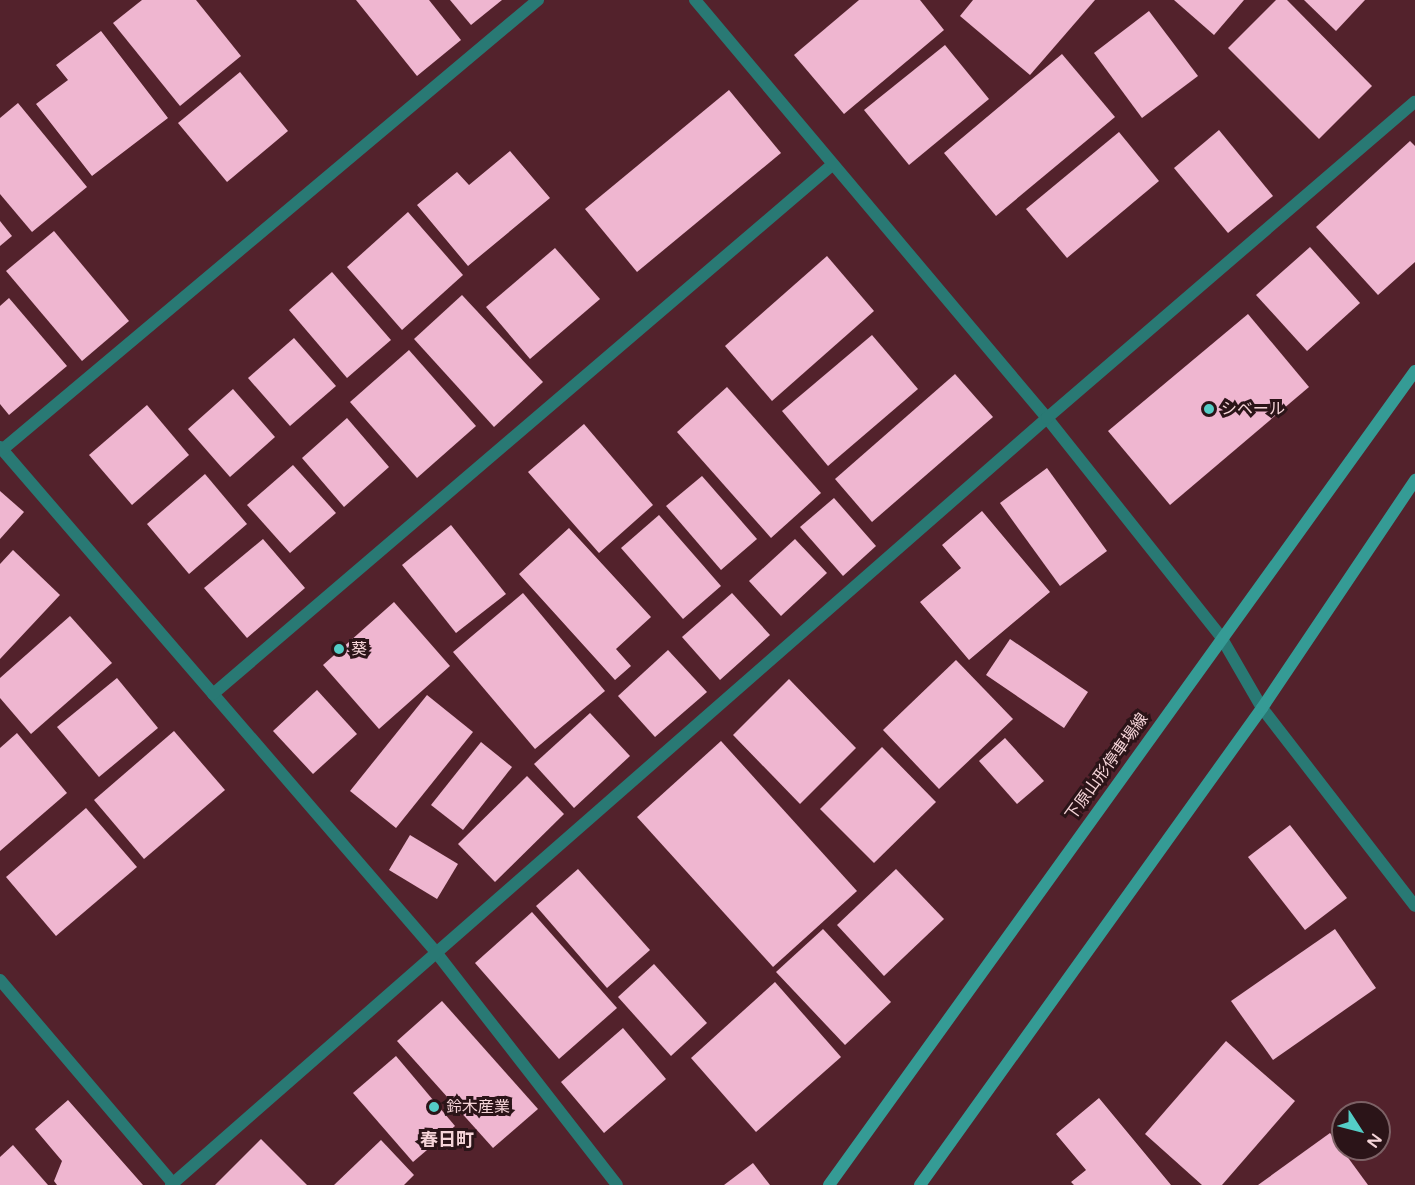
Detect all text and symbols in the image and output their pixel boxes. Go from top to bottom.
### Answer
place label: シベール [1221,399,1285,419]
marker: シベール [1202,402,1216,416]
place label: 葵 [351,639,367,659]
marker: 葵 [332,642,346,656]
street label: 下原山形停車場線 [1062,710,1152,824]
place label: 鈴木産業 [446,1097,510,1117]
marker: 鈴木産業 [427,1100,441,1114]
north arrow [1331,1101,1391,1161]
district label: 春日町 [420,1129,474,1151]
text: N [1362,1129,1386,1151]

